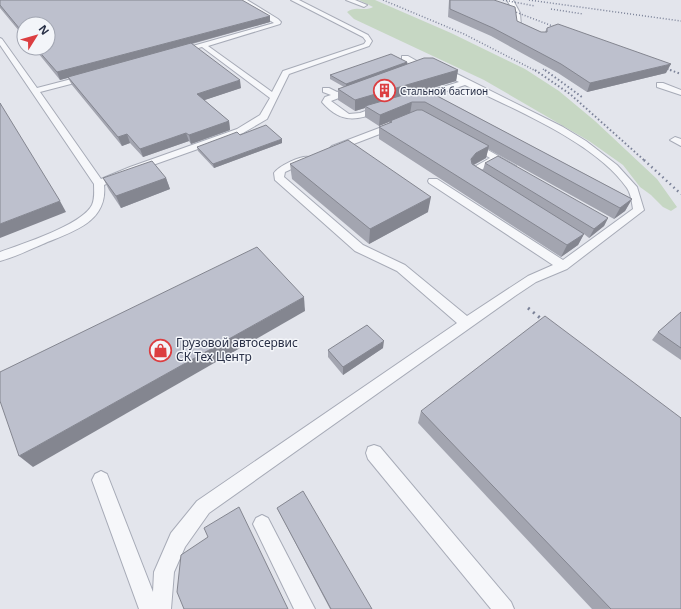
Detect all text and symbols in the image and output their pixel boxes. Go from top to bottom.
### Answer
north arrow [16,16,56,56]
text: N [36,22,53,38]
building icon: Стальной бастион [372,78,398,104]
place label: Стальной бастион [400,84,488,98]
place label: Грузовой автосервис СК Тех Центр [176,334,298,365]
shop icon: Грузовой автосервис СК Тех Центр [147,337,173,363]

